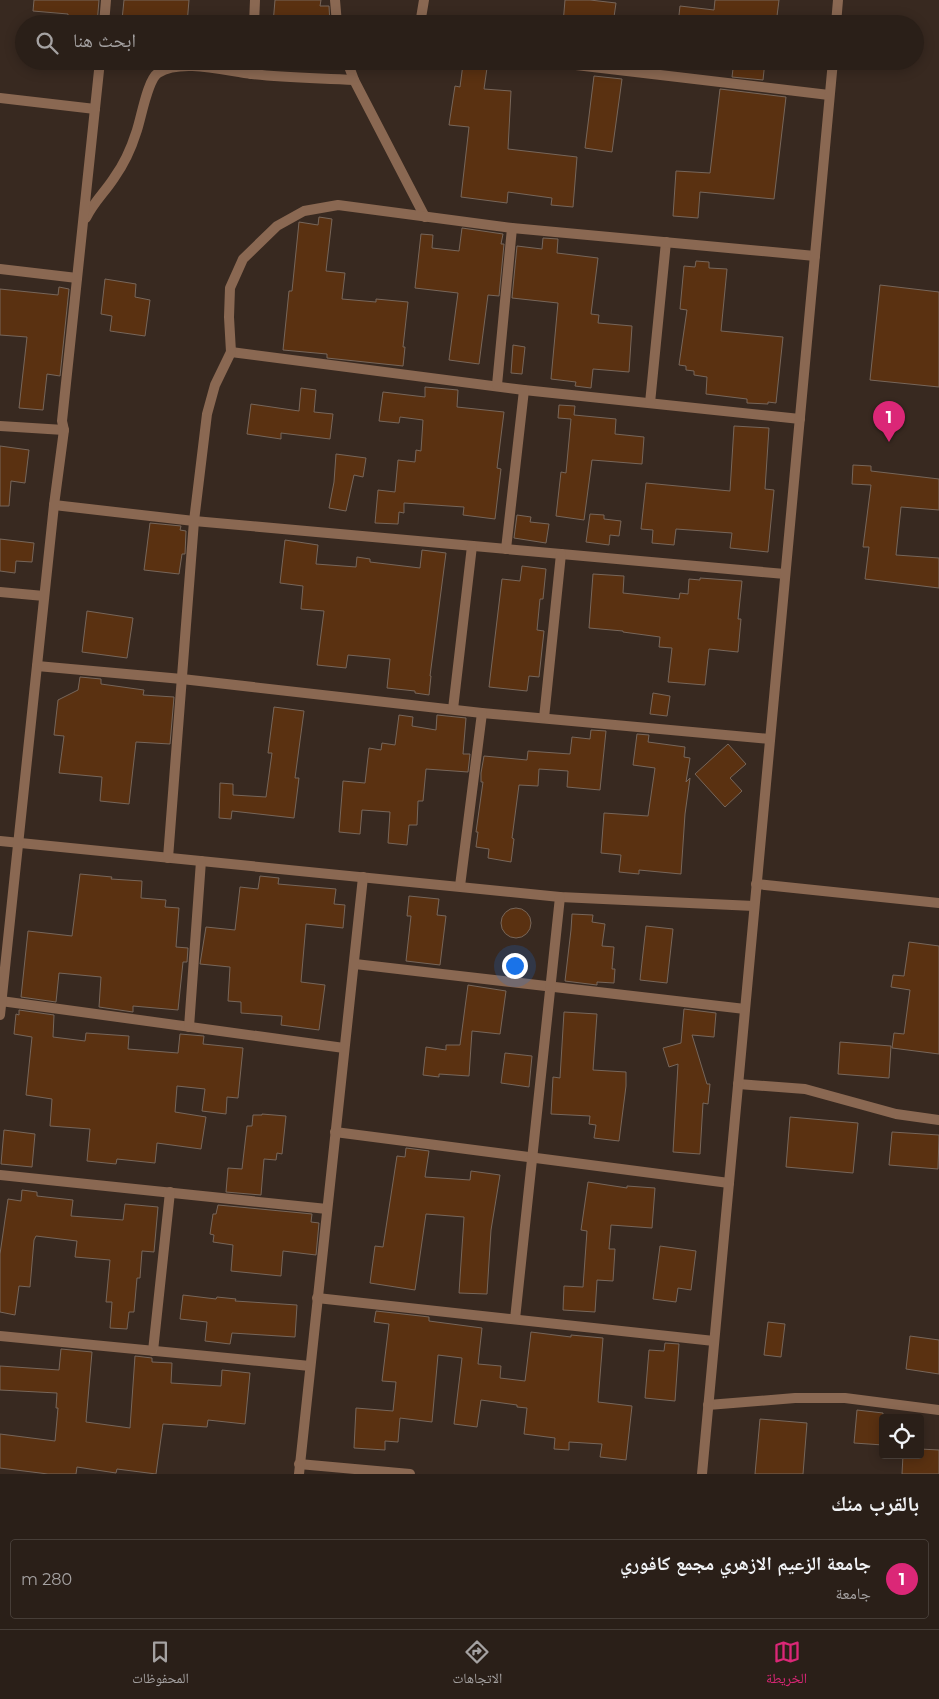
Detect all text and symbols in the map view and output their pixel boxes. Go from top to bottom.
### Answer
search box [15,15,924,70]
icon: search [33,29,61,57]
text: ابحث هنا [73,29,136,52]
pin: 1 [873,401,905,442]
your location [502,953,528,979]
map controls [879,1414,924,1459]
button: locate [879,1414,924,1459]
text: بالقرب منك [831,1491,919,1516]
text: جامعة الزعيم الازهري مجمع كافوري [620,1552,871,1575]
text: 280 m [21,1570,72,1589]
text: 1 [899,1570,905,1589]
text: جامعة [836,1584,871,1603]
tab: المحفوظات [132,1638,189,1692]
tab: الاتجاهات [453,1638,502,1692]
tab: الخريطة [766,1638,807,1692]

